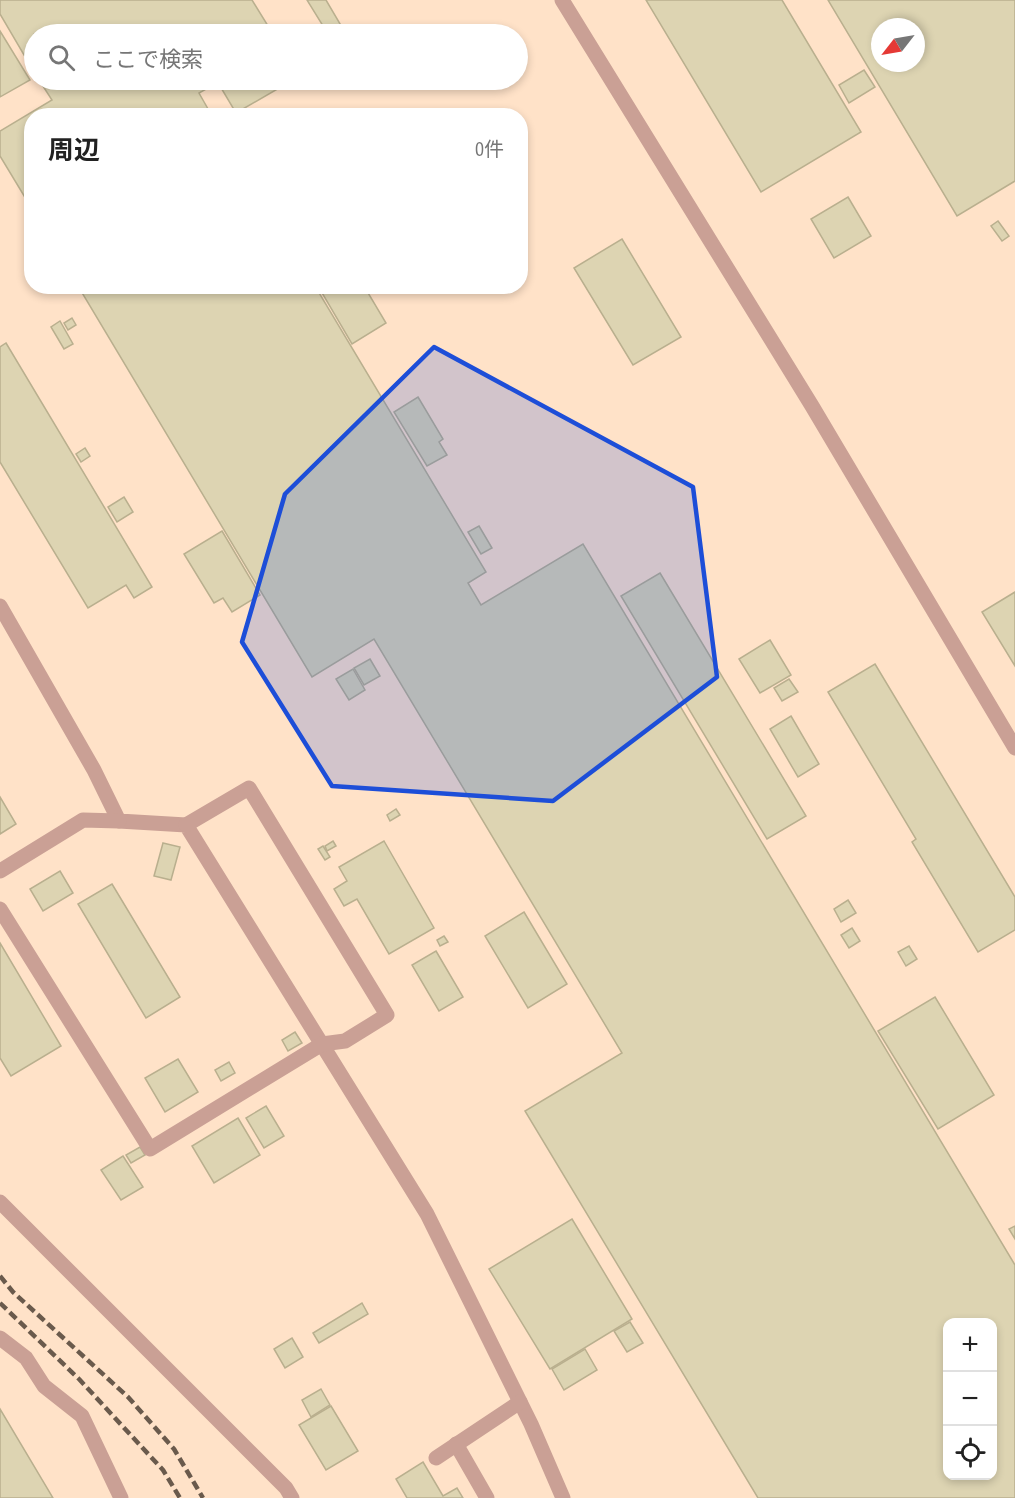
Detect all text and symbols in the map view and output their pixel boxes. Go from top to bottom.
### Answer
north arrow [871,18,925,72]
search box [24,24,528,90]
icon: search [45,41,78,74]
text: ここで検索 [93,45,203,73]
text: 周辺 [48,133,100,166]
text: 0件 [475,136,504,162]
map controls [943,1318,997,1480]
button: + [943,1318,997,1372]
button: − [943,1372,997,1426]
button: locate [943,1426,997,1480]

